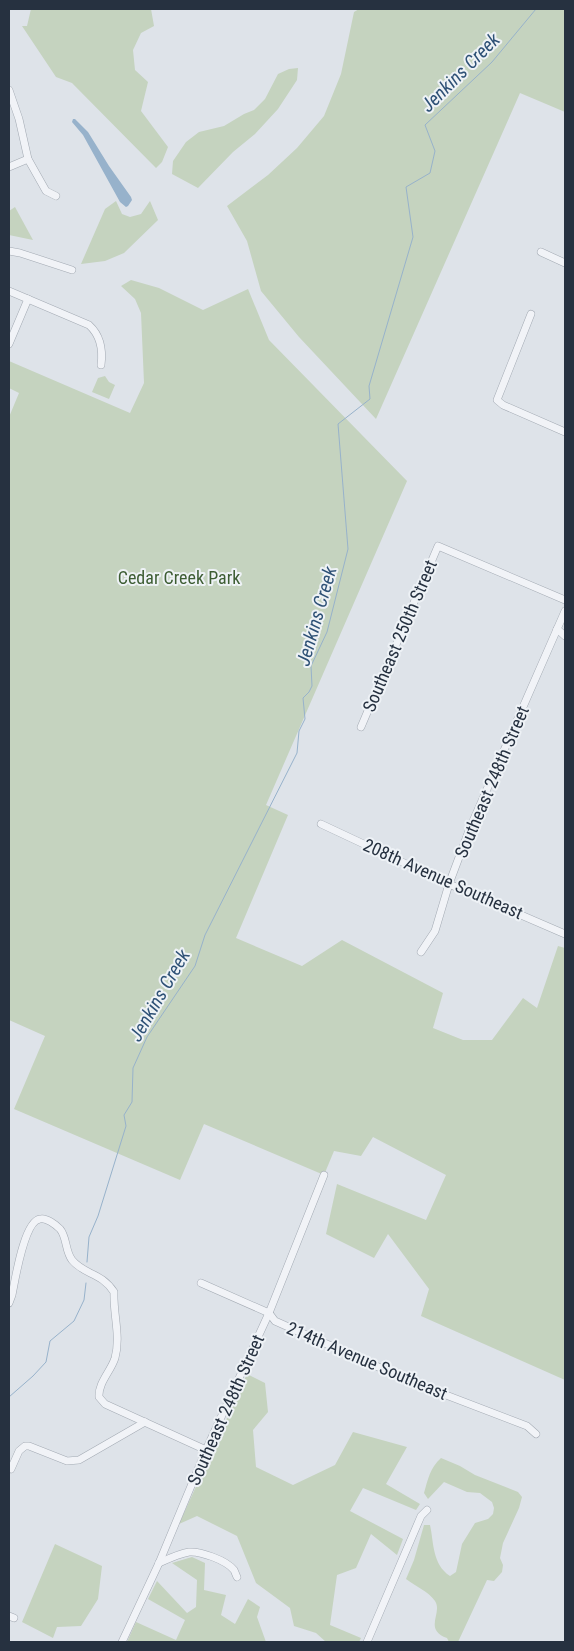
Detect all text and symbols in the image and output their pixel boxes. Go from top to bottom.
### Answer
water label: Jenkins Creek [416,28,505,117]
street label: Southeast 250th Street [358,557,441,715]
water label: Jenkins Creek [291,563,342,668]
park label: Cedar Creek Park [118,567,240,588]
street label: Southeast 248th Street [450,703,533,861]
street label: 208th Avenue Southeast [360,834,526,923]
water label: Jenkins Creek [124,945,195,1045]
street label: 214th Avenue Southeast [284,1317,451,1404]
street label: Southeast 248th Street [183,1331,268,1488]

